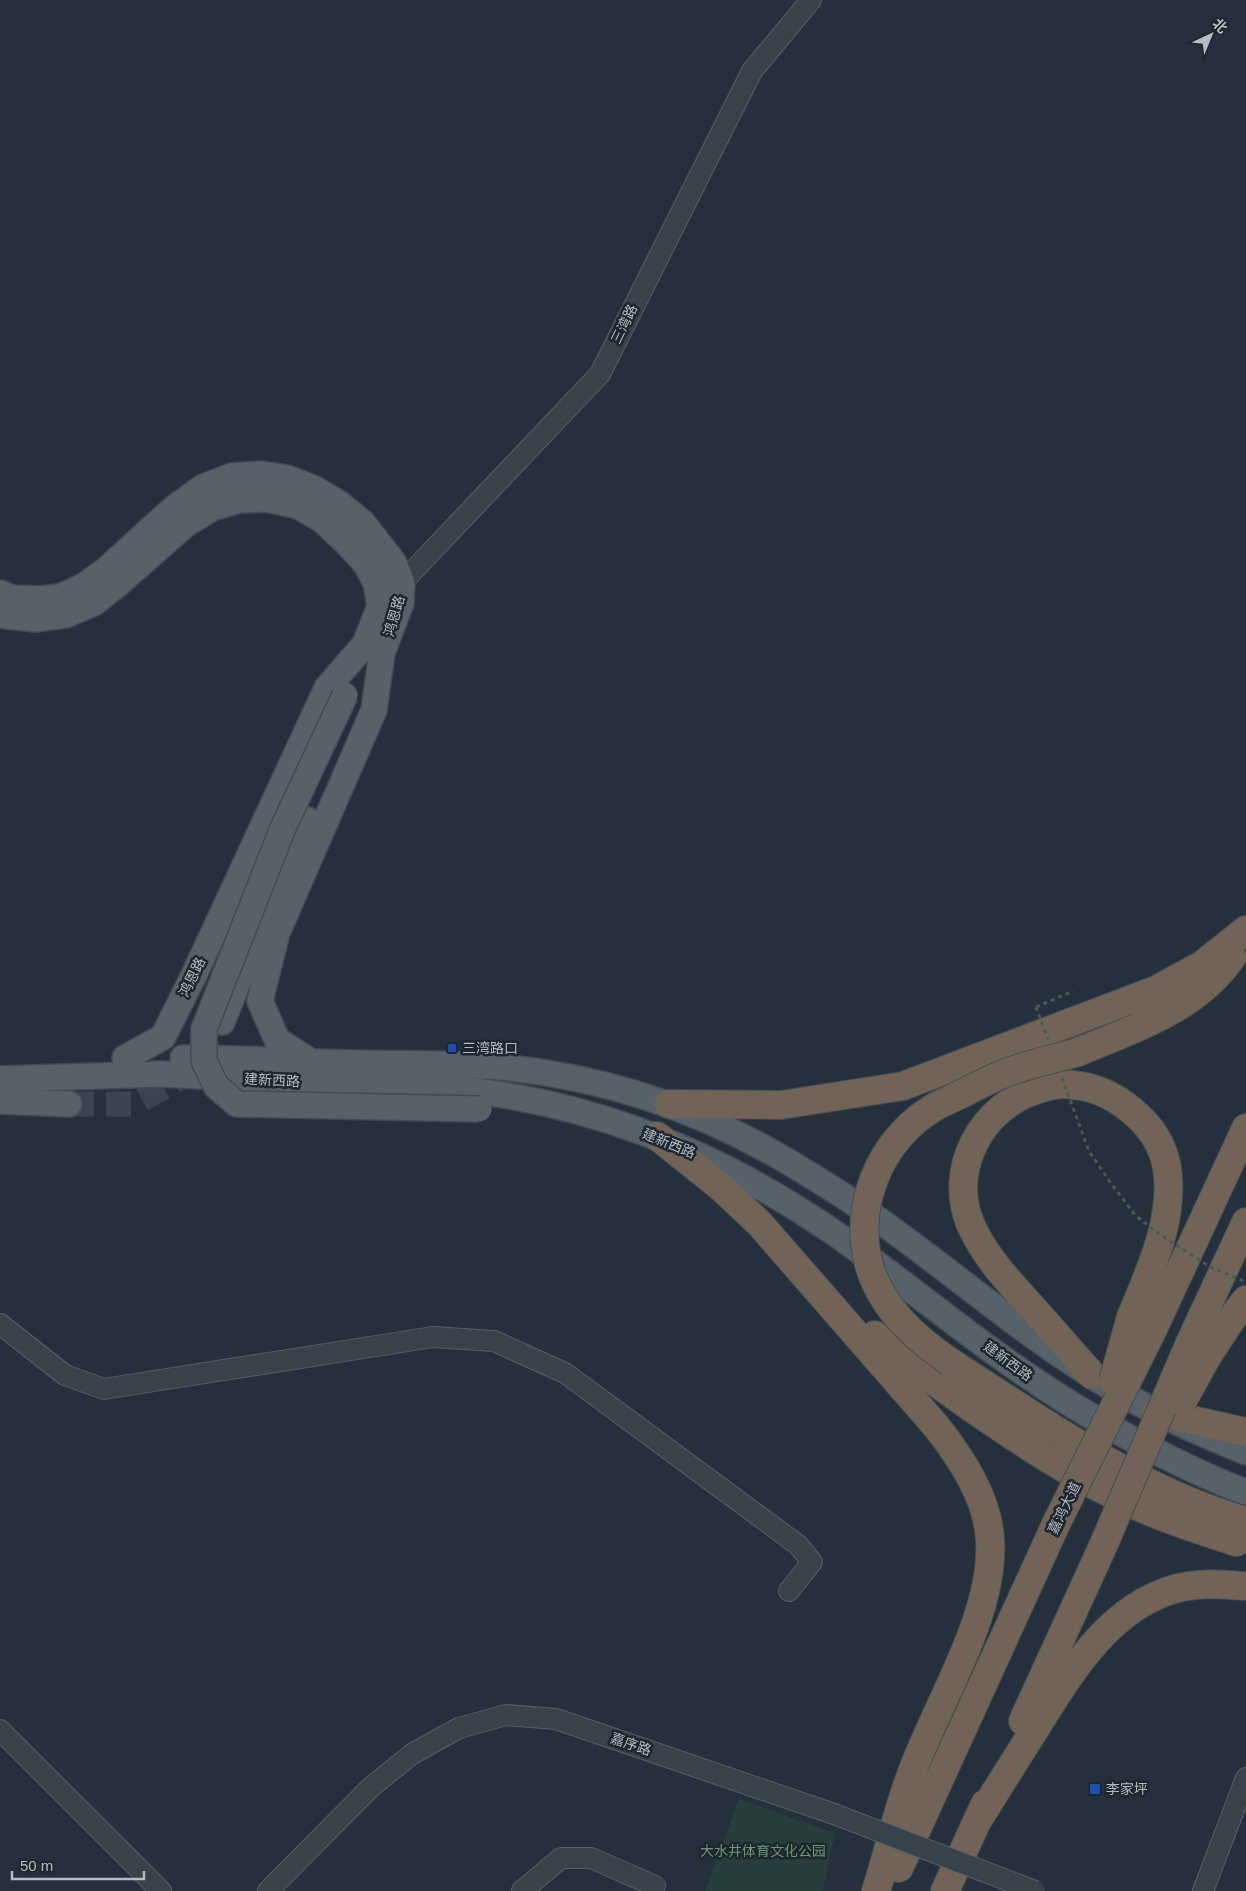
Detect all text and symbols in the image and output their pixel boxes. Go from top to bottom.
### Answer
north arrow [1186,10,1236,60]
text: 北 [1209,15,1231,36]
street label: 三湾路 [608,302,640,346]
street label: 鸿恩路 [381,594,407,638]
street label: 鸿恩路 [176,955,208,999]
place label: 三湾路口 [462,1040,518,1056]
marker: 三湾路口 [446,1042,458,1054]
street label: 建新西路 [244,1071,300,1089]
street label: 建新西路 [640,1125,698,1161]
street label: 建新西路 [981,1338,1035,1384]
street label: 嘉鸿大道 [1045,1479,1083,1537]
street label: 嘉序路 [609,1730,653,1758]
place label: 李家坪 [1106,1781,1148,1797]
marker: 李家坪 [1088,1782,1102,1796]
park label: 大水井体育文化公园 [700,1843,826,1859]
scale bar [12,1848,145,1880]
text: 50 m [20,1857,53,1874]

